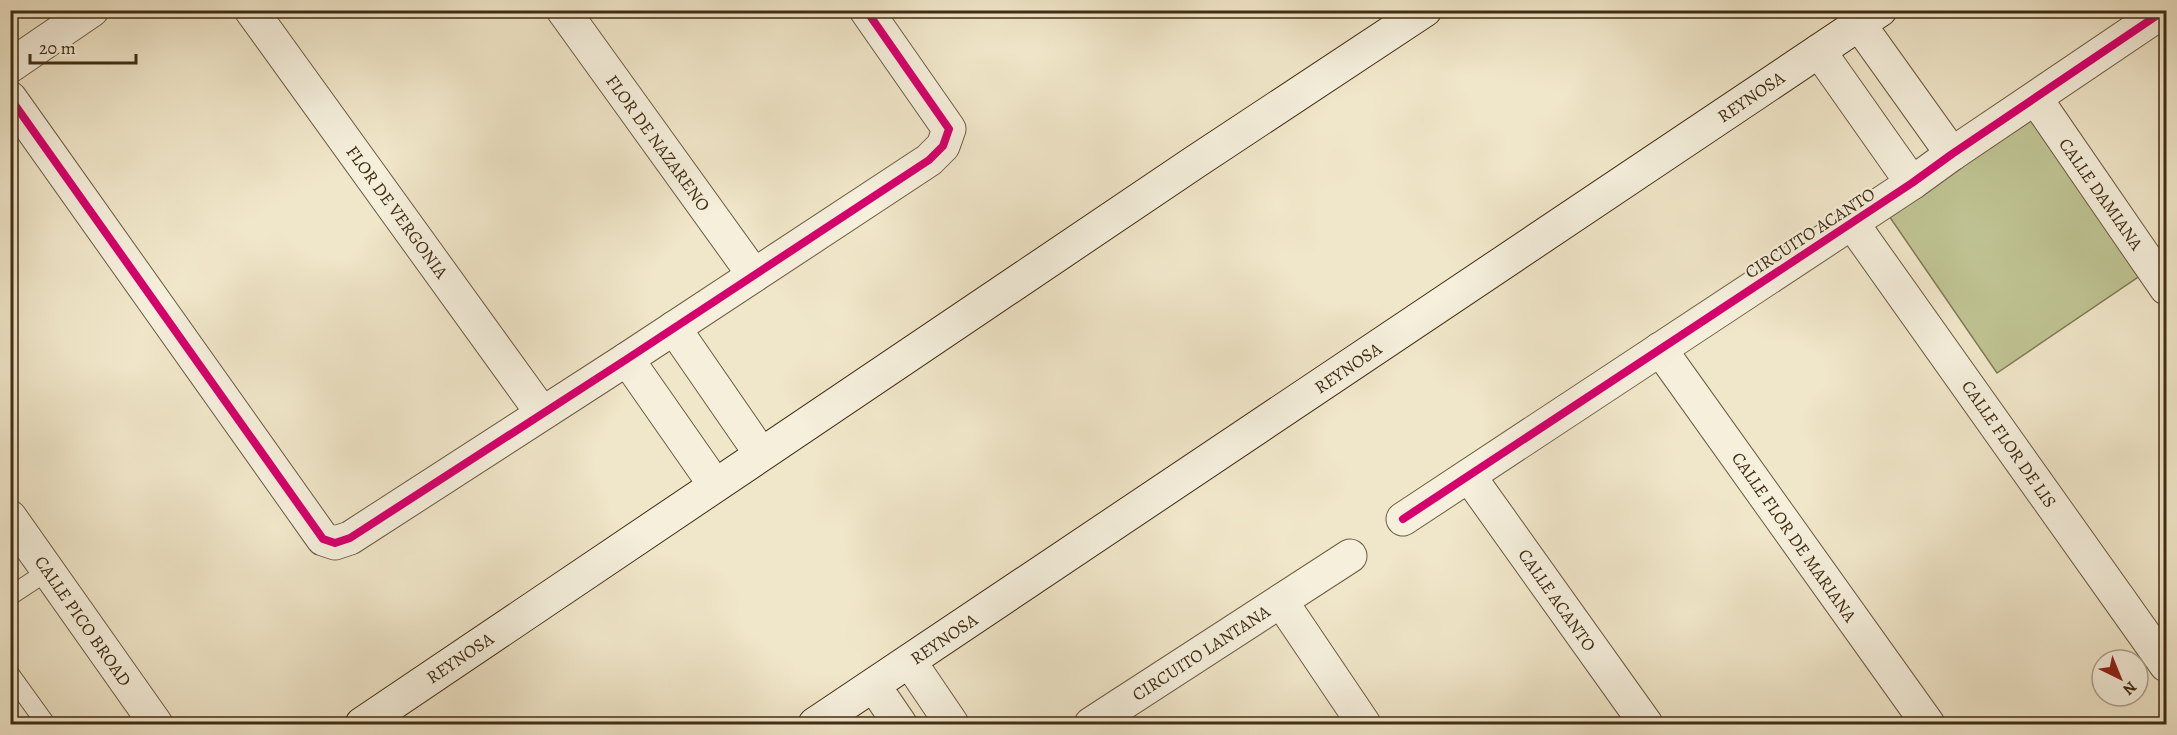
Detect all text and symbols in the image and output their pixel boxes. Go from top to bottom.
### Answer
scale bar [30,27,136,65]
text: 20 m [39,36,76,60]
street label: REYNOSA [1713,65,1790,128]
street label: FLOR DE NAZARENO [600,70,716,216]
street label: CALLE DAMIANA [2053,133,2149,255]
street label: FLOR DE VERGONIA [341,141,454,284]
street label: CIRCUITO ACANTO [1740,182,1880,284]
street label: REYNOSA [1310,336,1387,399]
street label: CALLE FLOR DE LIS [1956,375,2062,513]
street label: CALLE FLOR DE MARIANA [1726,447,1862,627]
street label: CALLE ACANTO [1513,544,1601,656]
street label: CALLE PICO BROAD [29,551,137,691]
street label: CIRCUITO LANTANA [1127,599,1275,707]
street label: REYNOSA [906,607,983,670]
street label: REYNOSA [422,626,499,689]
north arrow [2090,648,2150,708]
text: N [2118,676,2141,700]

